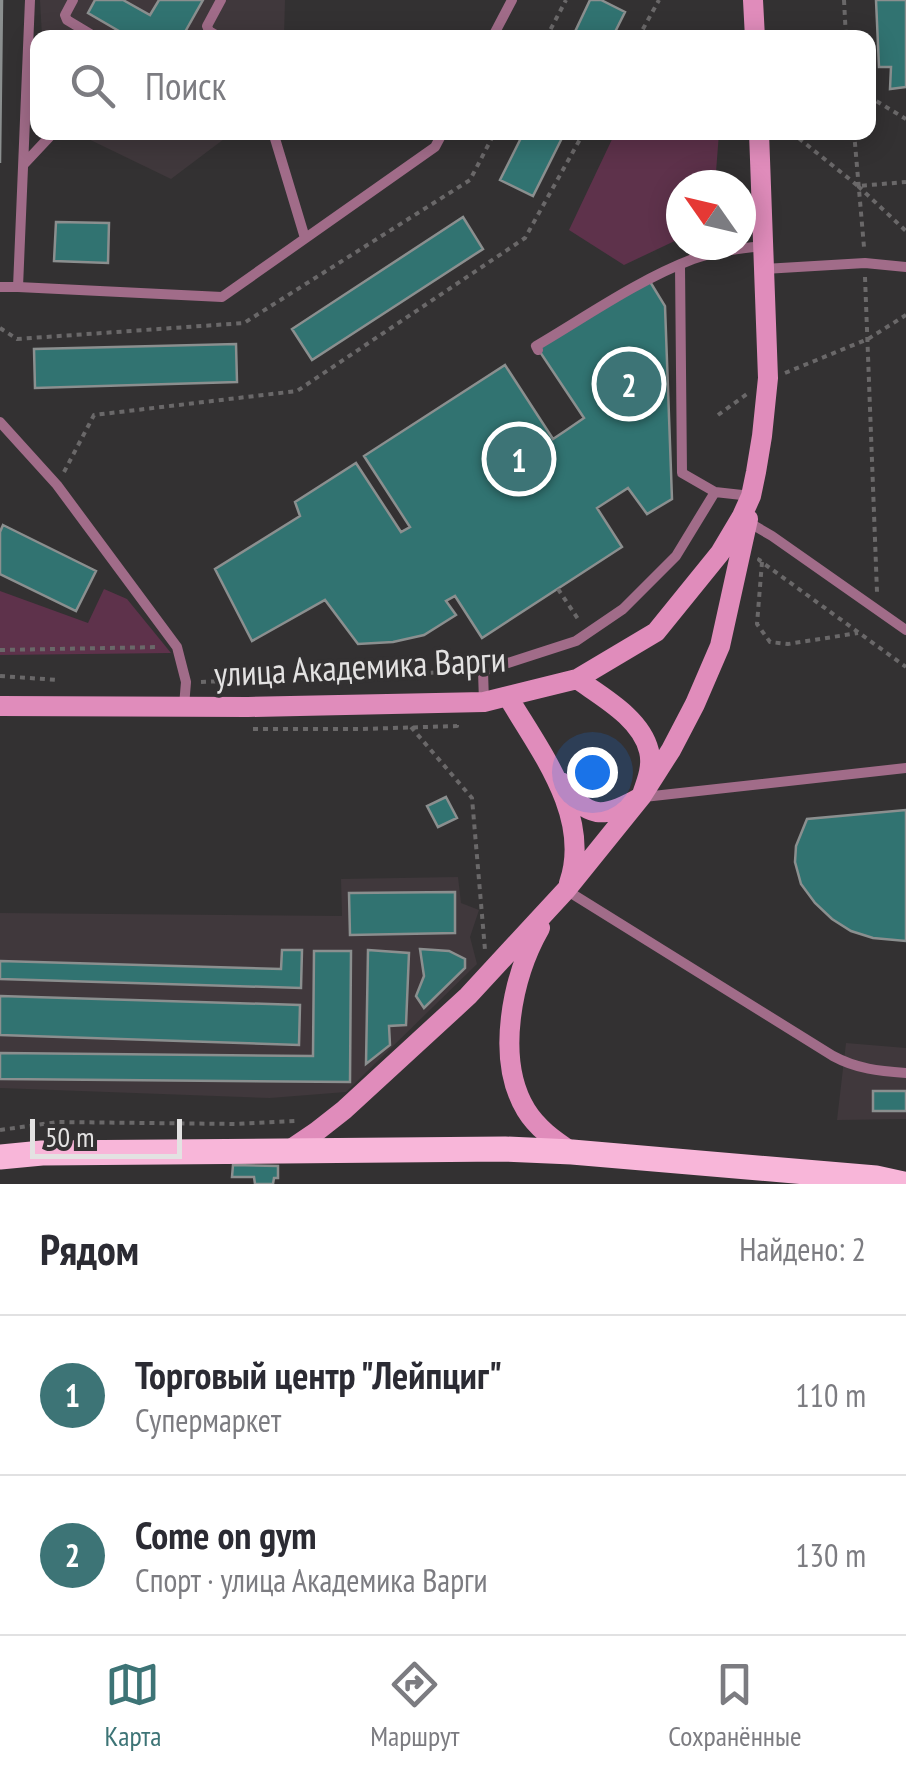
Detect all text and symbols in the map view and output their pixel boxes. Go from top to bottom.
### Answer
search box [30,30,876,140]
icon: search [65,58,120,113]
text: Поиск [145,61,226,110]
north arrow [666,170,756,260]
pin: 2 [596,346,662,422]
pin: 1 [486,422,552,496]
street label: улица Академика Варги [213,635,507,697]
your location [567,747,618,798]
scale bar [30,1114,182,1158]
text: 50 m [45,1118,94,1155]
text: Рядом [40,1222,139,1277]
text: Найдено: 2 [739,1228,866,1270]
text: Торговый центр "Лейпциг" [135,1350,502,1399]
text: 1 [65,1374,80,1416]
text: 110 m [795,1374,866,1416]
text: Супермаркет [135,1399,281,1441]
text: Come on gym [135,1510,316,1559]
text: 2 [65,1534,80,1576]
text: 130 m [795,1534,866,1576]
text: Спорт · улица Академика Варги [135,1559,488,1601]
tab: Карта [104,1657,161,1754]
tab: Маршрут [370,1657,460,1754]
tab: Сохранённые [668,1657,802,1754]

